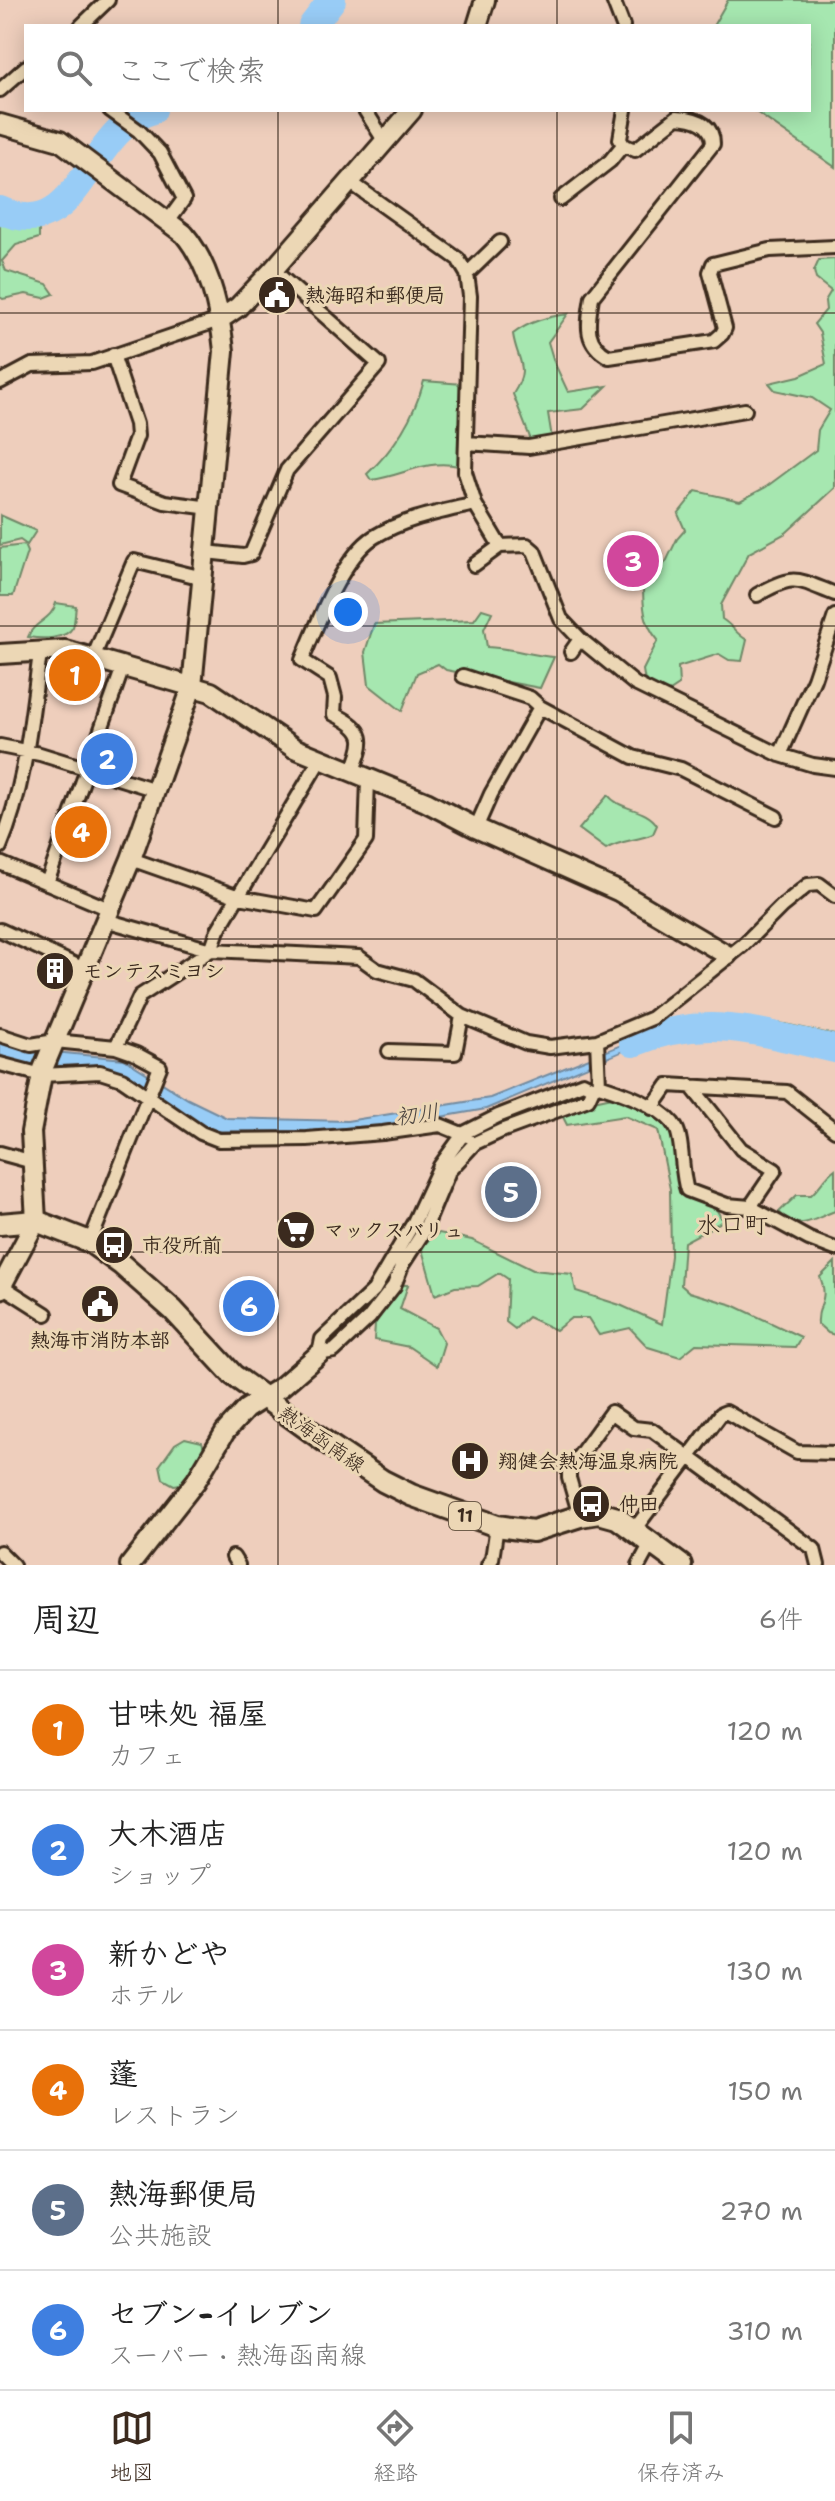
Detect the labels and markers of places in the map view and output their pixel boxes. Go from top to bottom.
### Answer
public building icon: 熱海昭和郵便局 [256,274,298,316]
place label: 熱海昭和郵便局 [305,282,445,308]
pin: 3 [607,531,659,591]
pin: 1 [49,645,101,705]
pin: 2 [81,729,133,789]
pin: 4 [55,802,107,862]
building icon: モンテスミヨシ [34,950,76,992]
place label: モンテスミヨシ [83,958,225,984]
pin: 5 [485,1162,537,1222]
supermarket icon: マックスバリュ [275,1209,317,1251]
place label: マックスバリュ [324,1217,464,1243]
bus stop icon: 市役所前 [93,1224,135,1266]
place label: 市役所前 [142,1232,222,1258]
pin: 6 [223,1276,275,1336]
public building icon: 熱海市消防本部 [79,1283,121,1325]
place label: 熱海市消防本部 [30,1327,170,1353]
hospital icon: 翔健会熱海温泉病院 [449,1440,491,1482]
place label: 翔健会熱海温泉病院 [498,1448,678,1474]
bus stop icon: 仲田 [570,1483,612,1525]
place label: 仲田 [619,1491,659,1517]

